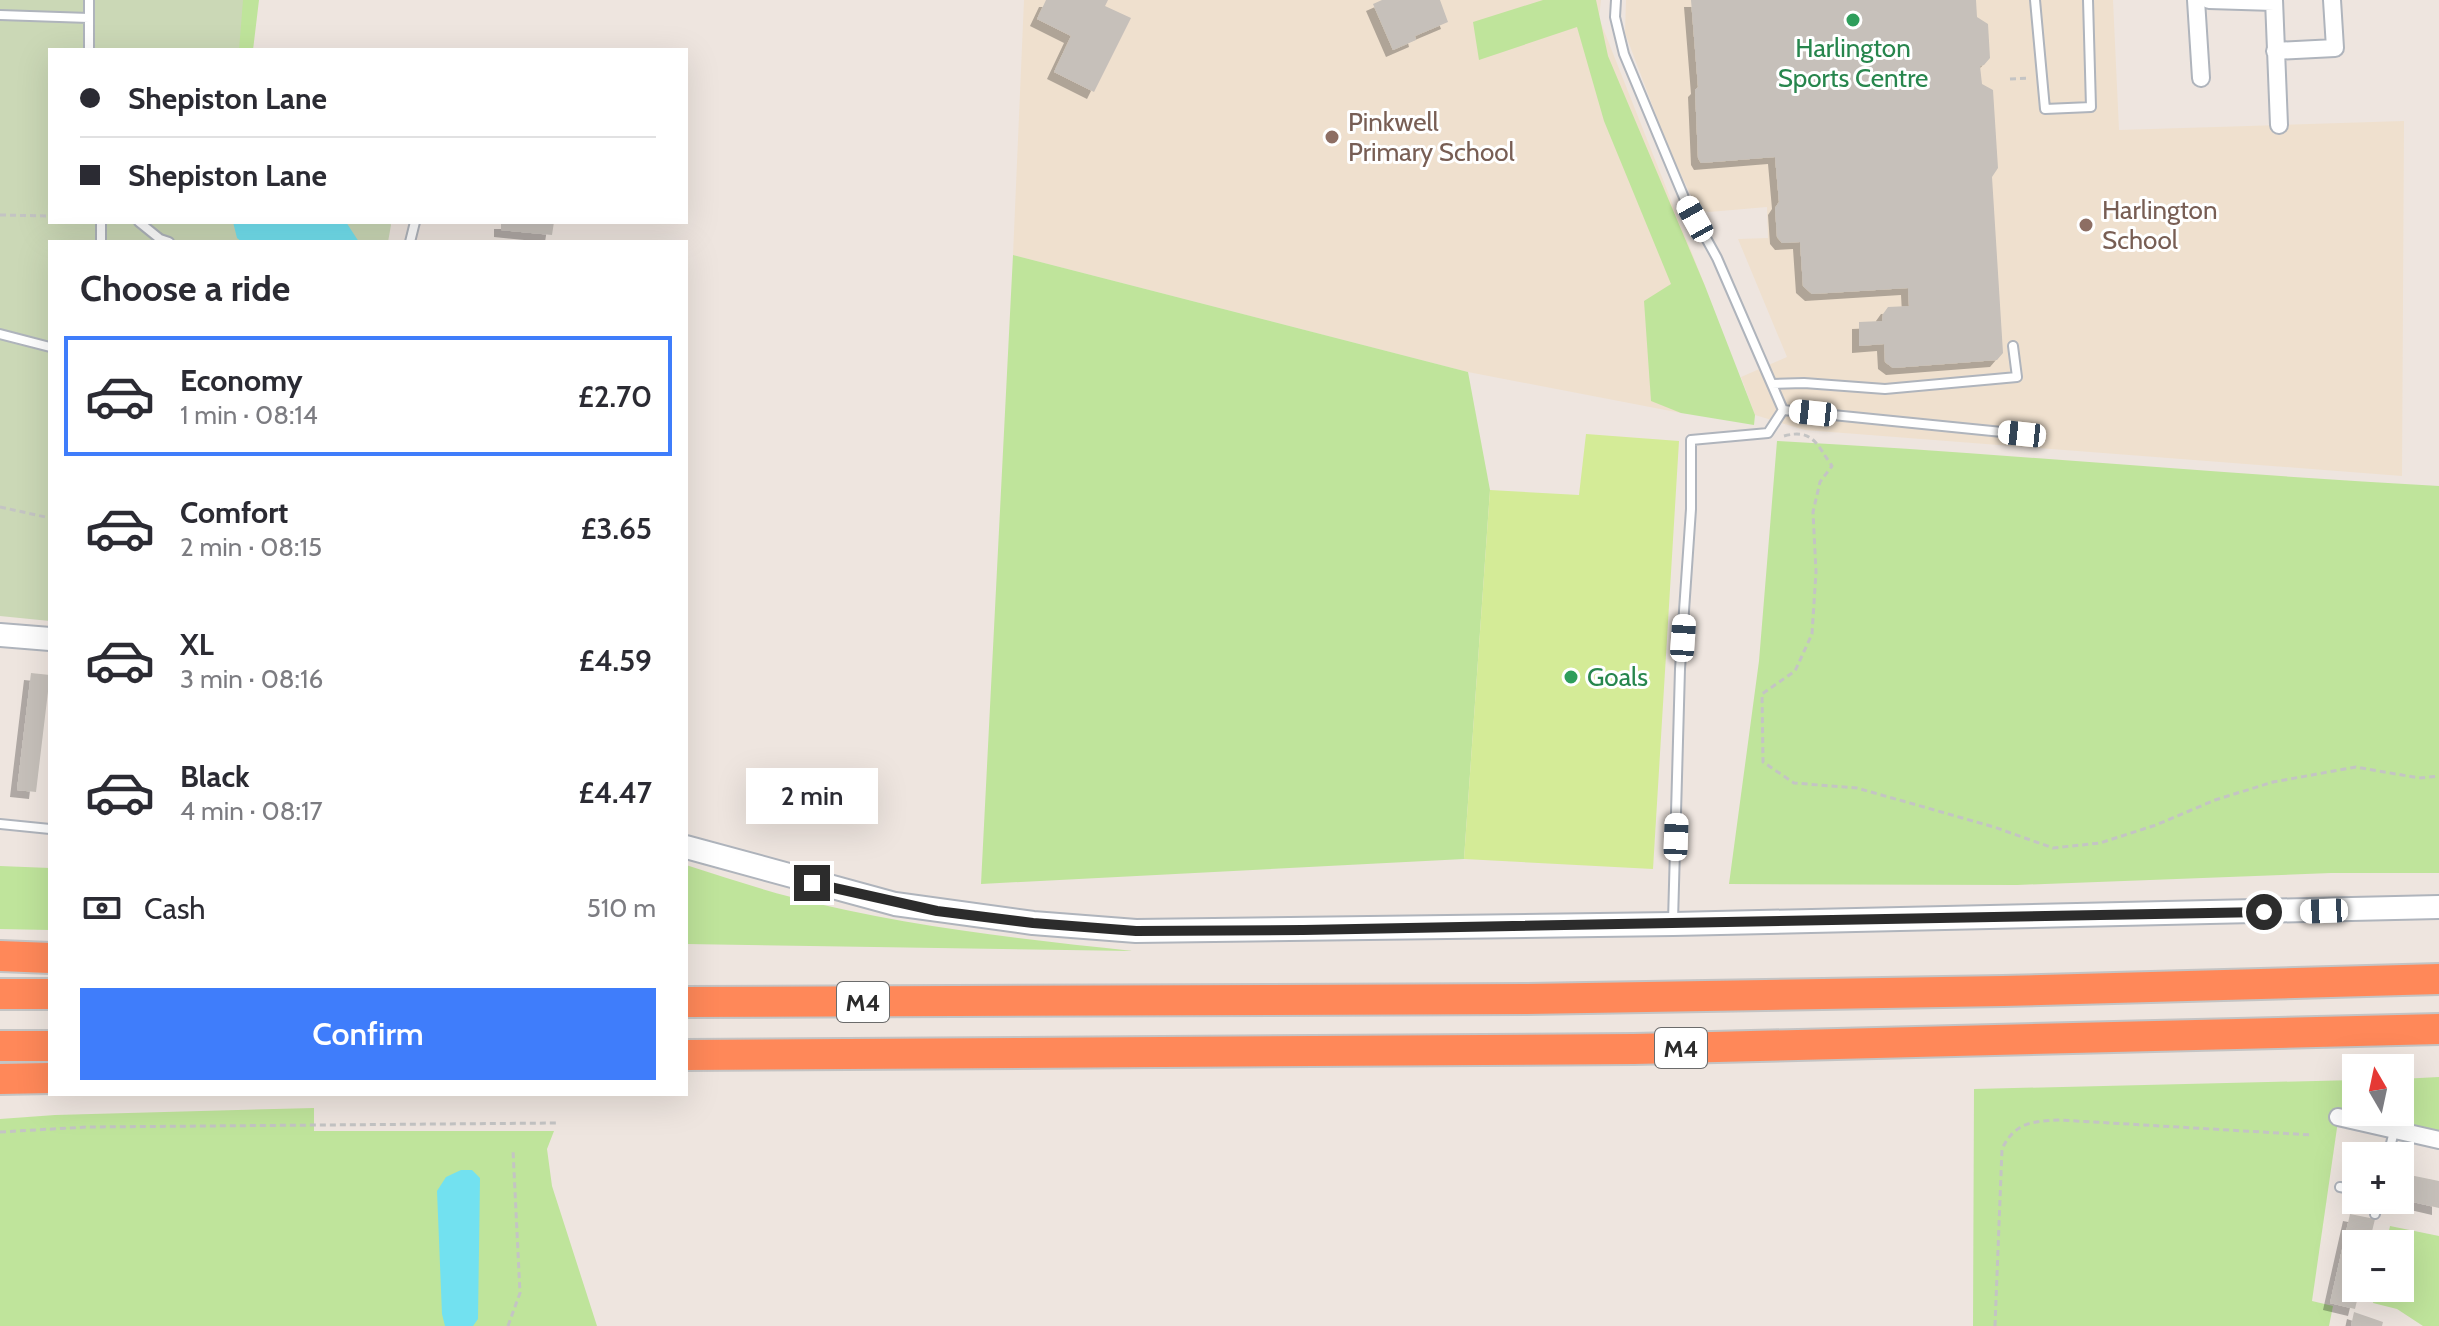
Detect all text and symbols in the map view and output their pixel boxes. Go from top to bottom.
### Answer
marker: Harlington Sports Centre [1844,11,1862,29]
place label: Harlington Sports Centre [1778,32,1928,94]
text: Shepiston Lane [128,80,327,117]
place label: Pinkwell Primary School [1348,106,1515,168]
marker: Pinkwell Primary School [1323,128,1341,146]
text: Shepiston Lane [128,157,327,194]
car [1673,192,1717,246]
place label: Harlington School [2102,194,2217,256]
marker: Harlington School [2077,216,2095,234]
text: Choose a ride [80,266,290,310]
icon: car [84,360,156,432]
text: Economy [180,362,303,399]
text: £2.70 [578,378,652,415]
text: 1 min · 08:14 [180,399,318,431]
car [1788,399,1838,427]
car [1997,420,2047,448]
icon: car [84,492,156,564]
text: Comfort [180,494,288,531]
text: £3.65 [581,510,652,547]
text: 2 min · 08:15 [180,531,322,563]
car [1669,613,1697,663]
icon: car [84,624,156,696]
text: XL [180,626,214,663]
text: £4.59 [579,642,652,679]
place label: Goals [1587,661,1648,693]
text: 3 min · 08:16 [180,663,323,695]
marker: Goals [1562,668,1580,686]
icon: car [84,756,156,828]
text: Black [180,758,250,795]
callout: 2 min [746,767,878,823]
text: £4.47 [578,774,652,811]
text: 2 min [781,780,843,812]
text: 4 min · 08:17 [180,795,322,827]
car [1663,813,1689,861]
route end [794,865,830,901]
icon: cash [80,886,124,930]
text: Cash [144,890,206,927]
text: 510 m [587,892,656,924]
route start [2246,894,2282,930]
car [2300,898,2348,924]
road number: M4 [837,982,889,1022]
button: Confirm [80,988,656,1080]
road number: M4 [1655,1028,1707,1068]
north arrow [2342,1054,2414,1126]
map controls [2342,1054,2414,1302]
button: + [2342,1142,2414,1214]
button: − [2342,1230,2414,1302]

